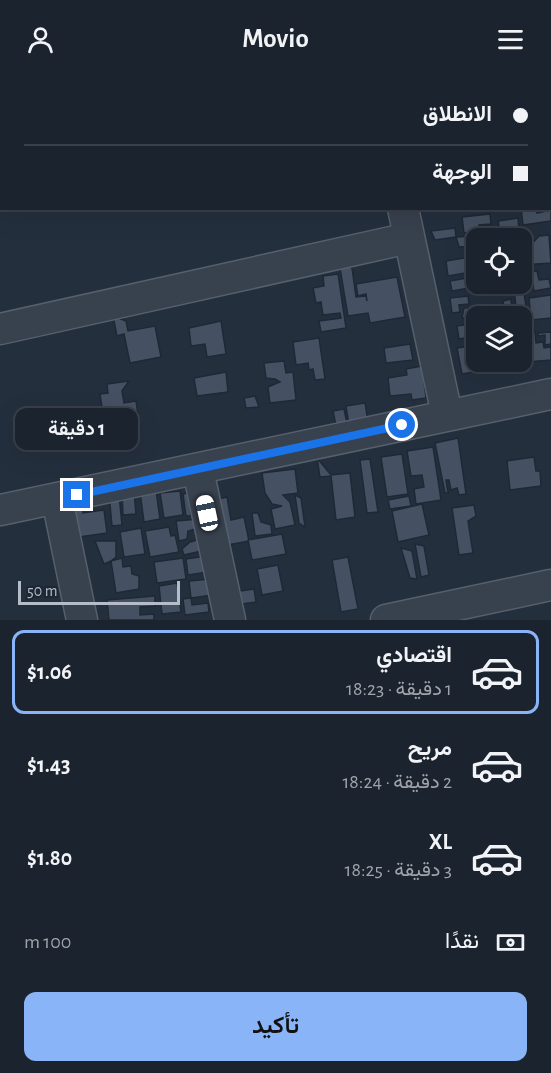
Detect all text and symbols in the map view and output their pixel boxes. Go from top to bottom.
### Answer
icon: person [24,23,57,56]
icon: menu [494,23,527,56]
text: Movio [242,25,309,52]
text: الانطلاق [423,103,492,125]
text: الوجهة [432,161,492,183]
map controls [466,228,532,372]
button: locate [466,228,532,294]
button: layers [466,306,532,372]
callout: 1 دقيقة [16,408,138,450]
route start [388,411,415,438]
text: 1 دقيقة [48,419,105,439]
route end [63,481,90,508]
car [194,494,220,532]
scale bar [18,578,180,606]
text: 50 m [27,583,58,599]
text: اقتصادي [376,644,452,666]
icon: car [470,645,524,699]
text: $1.06 [27,661,72,683]
text: 1 دقيقة · 18:23 [346,679,452,699]
text: مريح [408,737,452,759]
icon: car [470,738,524,792]
text: $1.43 [27,754,70,776]
text: 2 دقيقة · 18:24 [342,772,452,792]
text: XL [429,831,452,853]
icon: car [470,831,524,885]
text: $1.80 [27,847,72,869]
text: 3 دقيقة · 18:25 [345,860,452,880]
icon: cash [494,926,527,959]
text: نقدًا [445,930,479,952]
text: 100 m [24,932,71,952]
button: تأكيد [24,992,527,1061]

